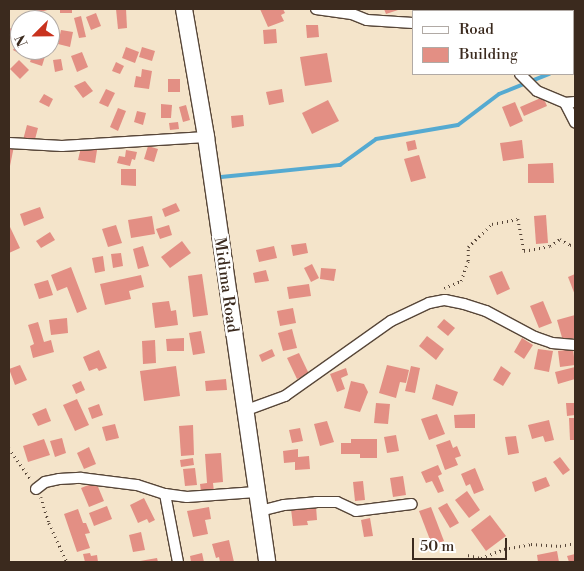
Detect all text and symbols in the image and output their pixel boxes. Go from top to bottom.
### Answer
north arrow [10,10,60,60]
legend [412,10,574,75]
text: Road [459,20,494,39]
text: N [12,32,33,49]
text: Building [459,45,518,64]
street label: Midima Road [210,236,242,334]
scale bar [414,528,509,560]
text: 50 m [420,537,454,556]

